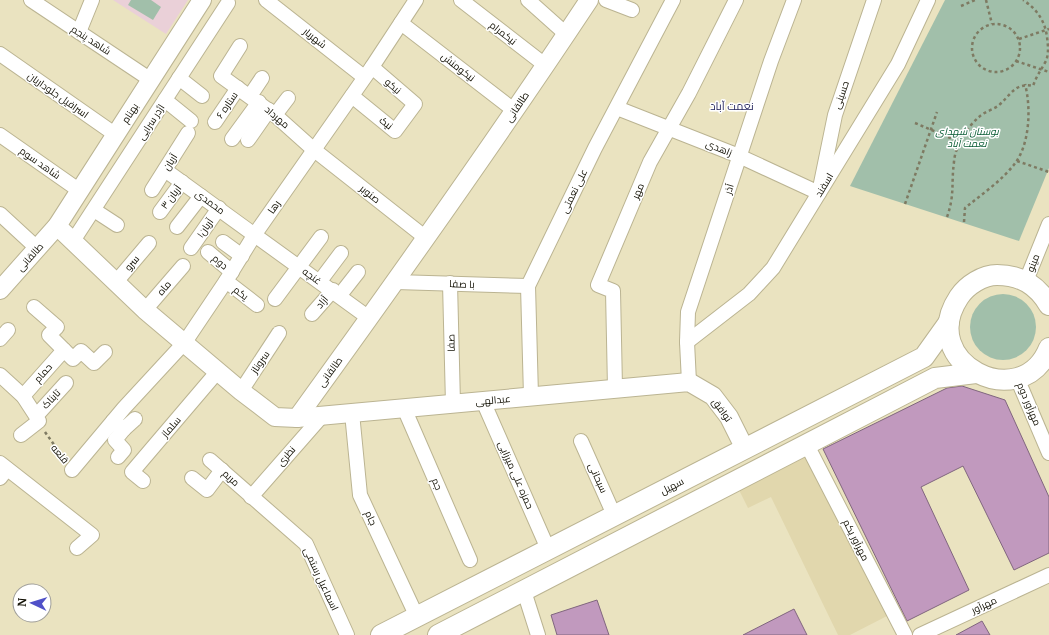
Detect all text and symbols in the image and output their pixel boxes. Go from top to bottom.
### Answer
street label: نیکمرام [486,18,519,48]
street label: شاهد پنجم [68,22,113,59]
street label: شهریار [300,24,329,51]
street label: نیکومنش [438,50,478,84]
street label: اسرافیل جلوداریان [25,69,91,121]
street label: نیکو [382,75,404,97]
street label: حسینی [830,79,852,111]
street label: ستاره ۶ [213,89,241,121]
street label: طالقانی [502,89,532,125]
district label: نعمت آباد [710,99,754,113]
street label: بهنام [119,100,142,126]
street label: اژدر سرایی [135,101,167,143]
street label: مهرداد [262,103,292,131]
street label: نیک [377,114,395,132]
park label: بوستان شهدای نعمت آباد [935,125,1000,150]
street label: زاهدی [704,137,734,159]
street label: شاهد سوم [16,144,63,183]
street label: آریان [160,151,180,173]
street label: علی نعمتی [558,167,590,215]
street label: اسفند [812,171,836,199]
street label: صنوبر [356,181,383,206]
street label: مهر [628,181,647,202]
street label: آریان ۳ [158,182,184,212]
street label: آذر [721,182,737,197]
street label: محمدی [193,187,227,217]
street label: رها [265,198,283,216]
street label: آریان۱ [194,216,216,240]
street label: طالقانی [14,240,46,274]
street label: سرو [122,252,142,274]
street label: دوم [209,252,231,273]
street label: مینو [1024,252,1042,274]
street label: غنچه [300,265,324,287]
street label: با صفا [449,277,475,291]
street label: ماه [154,278,174,298]
street label: یکم [230,283,251,304]
street label: آزاد [313,293,331,311]
street label: صفا [444,334,458,352]
street label: سروناز [247,348,272,377]
street label: طالقانی [315,354,345,390]
street label: حمام [31,361,56,386]
street label: مهرآور دوم [1013,380,1044,428]
street label: تابناک [39,386,63,411]
street label: عبدالهی [475,392,511,408]
street label: توافق [709,396,735,425]
street label: سلماز [158,414,184,441]
street label: حمزه علی میرزایی [495,439,537,511]
street label: قلعه [48,442,72,466]
street label: نظری [274,443,298,469]
street label: سبحانی [586,461,610,495]
street label: مریم [219,467,242,490]
street label: سهیل [658,475,686,497]
street label: جم [428,476,445,493]
street label: جام [361,509,380,528]
street label: مهرآور یکم [839,517,872,563]
street label: اسماعیل رستمی [301,545,341,613]
north arrow [12,583,52,623]
street label: مهرآور [968,593,999,617]
text: N [15,597,29,607]

